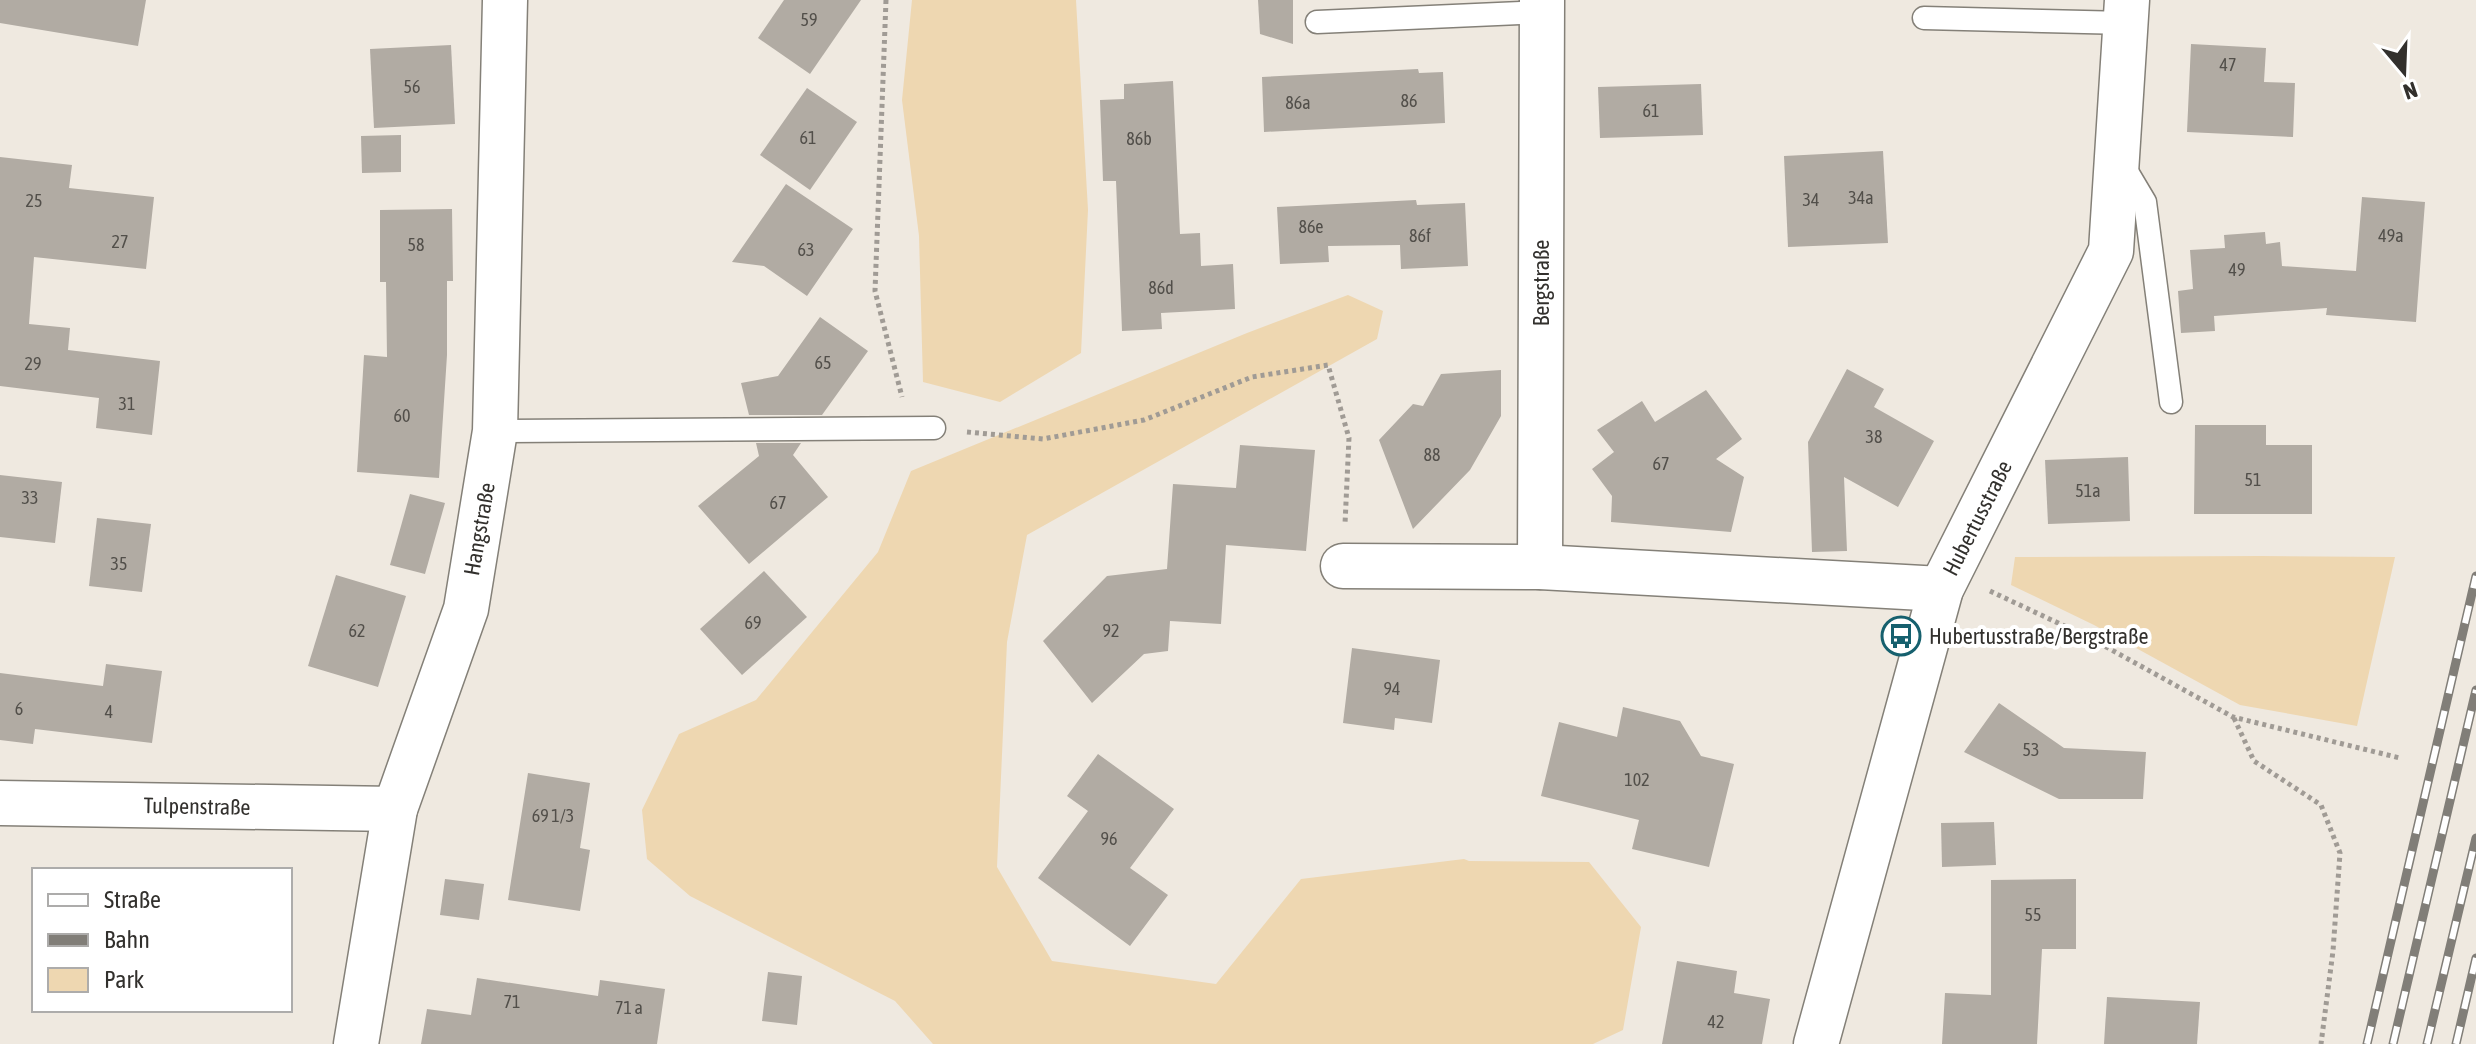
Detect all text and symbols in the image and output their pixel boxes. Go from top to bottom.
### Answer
house number: 59 [801,9,817,30]
north arrow [2364,32,2444,112]
house number: 47 [2220,54,2236,75]
house number: 56 [404,76,420,97]
text: N [2400,77,2421,105]
house number: 86 [1401,90,1417,111]
house number: 86a [1285,92,1311,113]
house number: 61 [1643,100,1659,121]
house number: 61 [800,127,816,148]
house number: 86b [1126,128,1152,149]
house number: 34a [1848,187,1874,208]
house number: 34 [1803,189,1819,210]
house number: 25 [26,190,42,211]
house number: 86e [1298,216,1324,237]
house number: 86f [1409,225,1431,246]
house number: 49a [2378,225,2404,246]
house number: 27 [112,231,128,252]
house number: 58 [408,234,424,255]
house number: 63 [798,239,814,260]
street label: Bergstraße [1528,240,1554,326]
house number: 49 [2229,259,2245,280]
house number: 86d [1148,277,1174,298]
house number: 65 [815,352,831,373]
house number: 29 [25,353,41,374]
house number: 31 [119,393,135,414]
house number: 60 [394,405,410,426]
house number: 38 [1866,426,1882,447]
house number: 88 [1424,444,1440,465]
house number: 67 [1653,453,1669,474]
street label: Hubertusstraße [1937,456,2017,580]
house number: 51 [2245,469,2261,490]
house number: 51a [2075,480,2101,501]
street label: Hangstraße [458,481,500,577]
house number: 33 [22,487,38,508]
house number: 67 [770,492,786,513]
house number: 35 [111,553,127,574]
house number: 69 [745,612,761,633]
bus stop icon: Hubertusstraße/Bergstraße [1880,615,1922,657]
house number: 62 [349,620,365,641]
house number: 92 [1103,620,1119,641]
place label: Hubertusstraße/Bergstraße [1929,623,2148,649]
house number: 94 [1384,678,1400,699]
house number: 6 [15,698,23,719]
house number: 4 [105,701,113,722]
house number: 53 [2023,739,2039,760]
house number: 102 [1624,769,1650,790]
street label: Tulpenstraße [143,792,251,820]
house number: 69 1/3 [532,805,574,826]
house number: 96 [1101,828,1117,849]
legend [32,868,292,1012]
text: Straße [104,886,161,913]
house number: 55 [2025,904,2041,925]
text: Bahn [104,926,150,953]
text: Park [104,966,145,993]
house number: 71 [504,991,520,1012]
house number: 71 a [615,997,643,1018]
house number: 42 [1708,1011,1724,1032]

